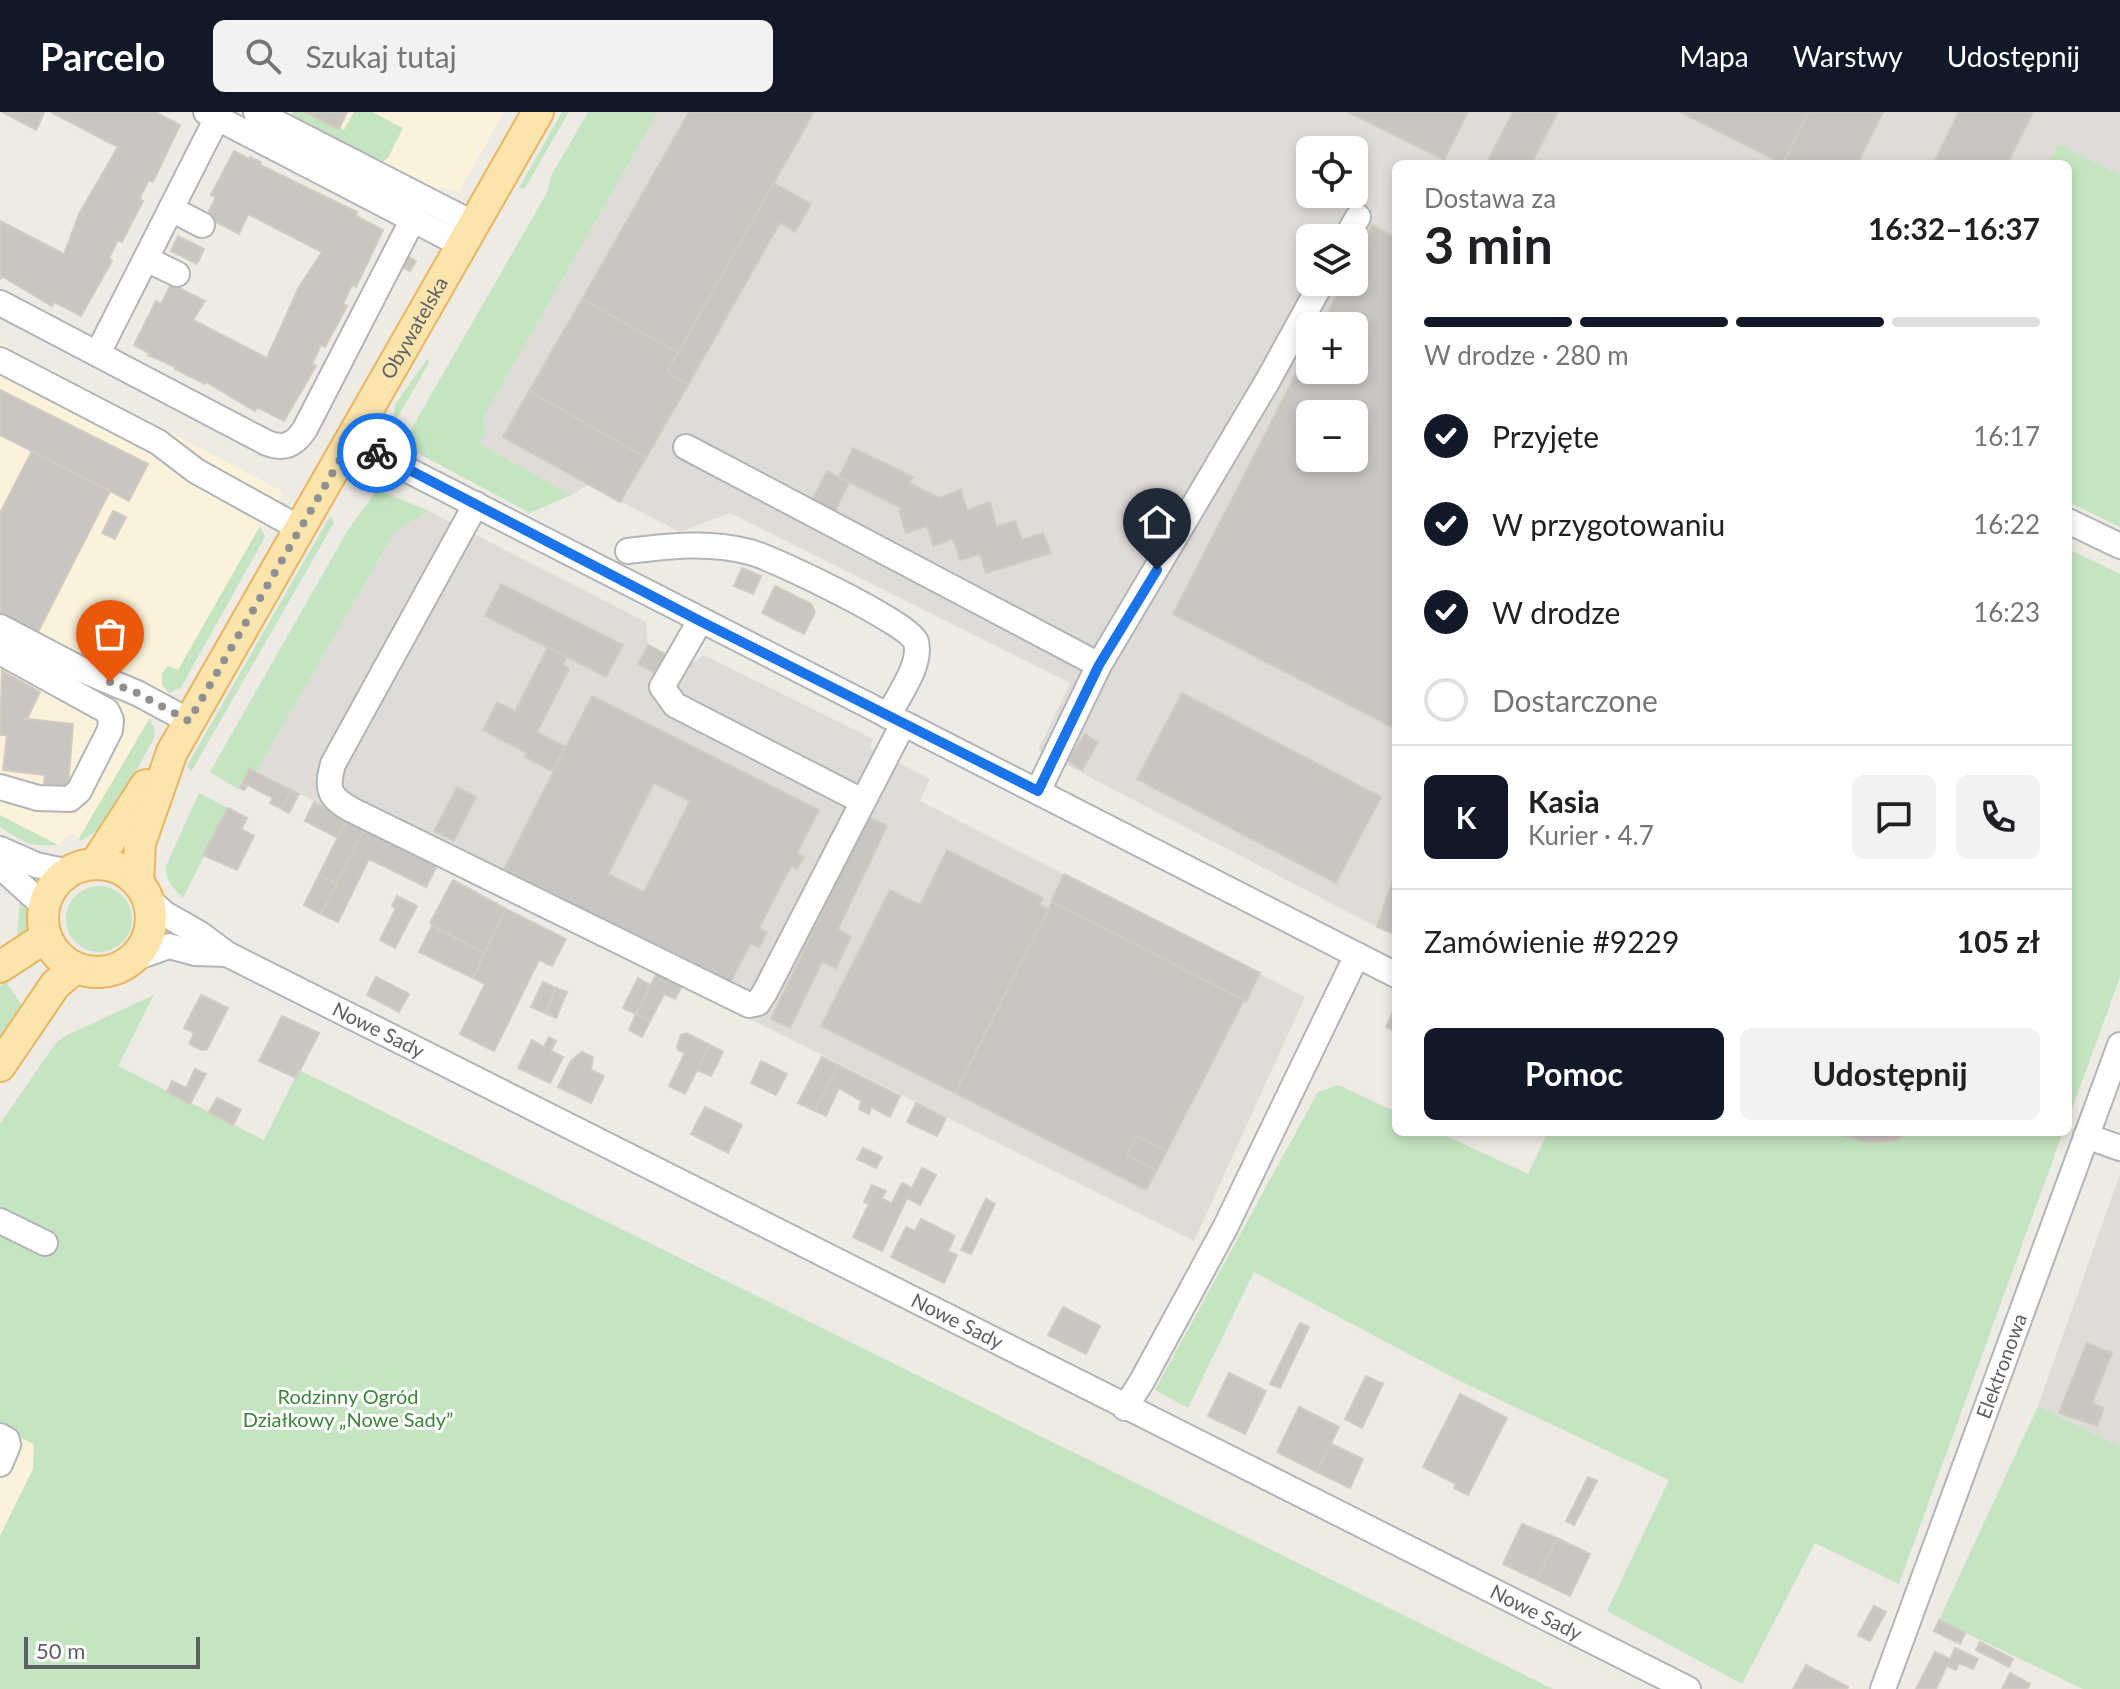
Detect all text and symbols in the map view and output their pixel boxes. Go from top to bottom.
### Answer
search box [213,20,773,92]
text: Parcelo [40,33,165,79]
icon: search [241,34,285,78]
text: Szukaj tutaj [305,38,457,74]
text: Mapa [1680,39,1749,73]
text: Warstwy [1793,39,1903,73]
text: Udostępnij [1947,39,2080,73]
map controls [1296,136,1368,472]
button: locate [1296,136,1368,208]
text: Dostawa za [1424,182,1556,214]
text: 16:32–16:37 [1868,210,2040,246]
text: 3 min [1424,213,1553,275]
button: layers [1296,224,1368,296]
street label: Obywatelska [375,272,452,383]
button: + [1296,312,1368,384]
text: W drodze · 280 m [1424,339,1629,371]
button: − [1296,400,1368,472]
courier [337,413,417,493]
icon: check [1424,414,1468,458]
text: Przyjęte [1492,418,1599,454]
text: 16:17 [1973,420,2040,452]
icon: bike [355,431,399,475]
pin [1123,488,1191,570]
icon: home [1135,500,1179,544]
icon: check [1424,502,1468,546]
text: W przygotowaniu [1492,506,1725,542]
text: 16:22 [1973,508,2040,540]
icon: check [1424,590,1468,634]
text: W drodze [1492,594,1620,630]
text: 16:23 [1973,596,2040,628]
pin [76,600,144,682]
icon: bag [88,612,132,656]
text: Dostarczone [1492,682,1658,718]
button: chat [1852,775,1936,859]
button: phone [1956,775,2040,859]
text: Kasia [1528,783,1600,819]
text: K [1456,799,1476,835]
text: Kurier · 4.7 [1528,819,1654,851]
text: Zamówienie #9229 [1424,923,1679,959]
text: 105 zł [1957,923,2040,959]
street label: Nowe Sady [329,996,429,1063]
button: Pomoc [1424,1028,1724,1120]
button: Udostępnij [1740,1028,2040,1120]
street label: Nowe Sady [908,1287,1008,1354]
street label: Elektronowa [1971,1310,2031,1422]
park label: Rodzinny Ogród Działkowy „Nowe Sady” [243,1384,453,1431]
street label: Nowe Sady [1487,1579,1587,1645]
scale bar [24,1633,200,1669]
text: 50 m [36,1637,85,1664]

